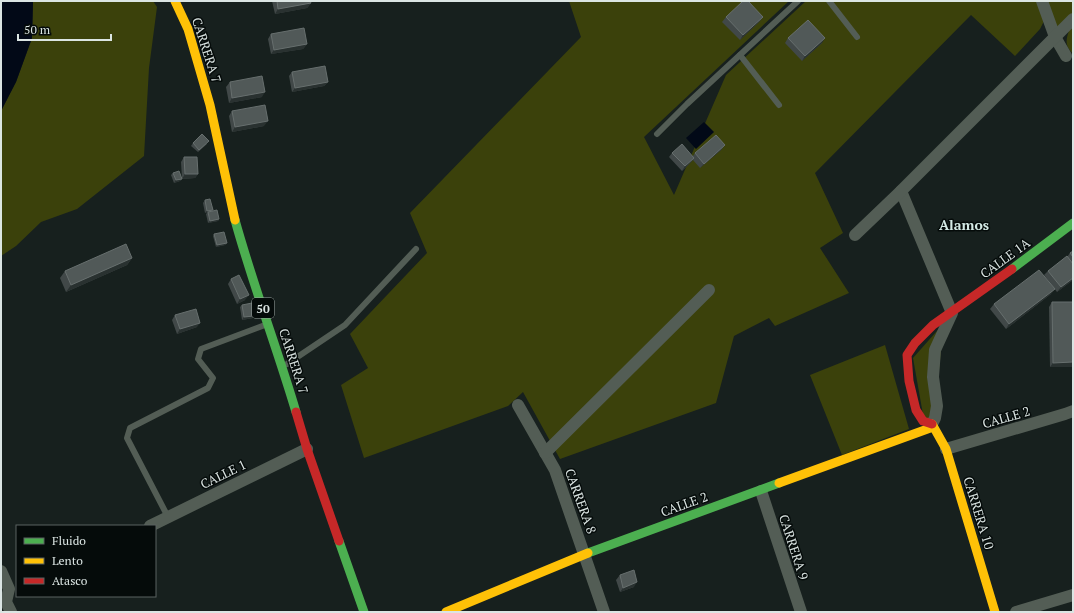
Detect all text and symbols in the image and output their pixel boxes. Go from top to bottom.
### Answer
street label: CARRERA 7 [188,15,226,85]
scale bar [18,16,111,42]
text: 50 m [24,22,51,37]
district label: Alamos [939,215,989,234]
street label: CALLE 1A [976,234,1034,282]
road number: 50 [252,298,274,318]
street label: CARRERA 7 [275,326,313,396]
street label: CALLE 2 [980,402,1032,432]
street label: CALLE 1 [197,455,249,493]
street label: CARRERA 8 [561,466,601,536]
street label: CARRERA 10 [959,475,999,552]
street label: CALLE 2 [658,487,710,521]
street label: CARRERA 9 [775,512,813,582]
legend [16,525,156,597]
text: Fluido [52,533,86,548]
text: Lento [52,553,83,568]
text: Atasco [52,573,88,588]

